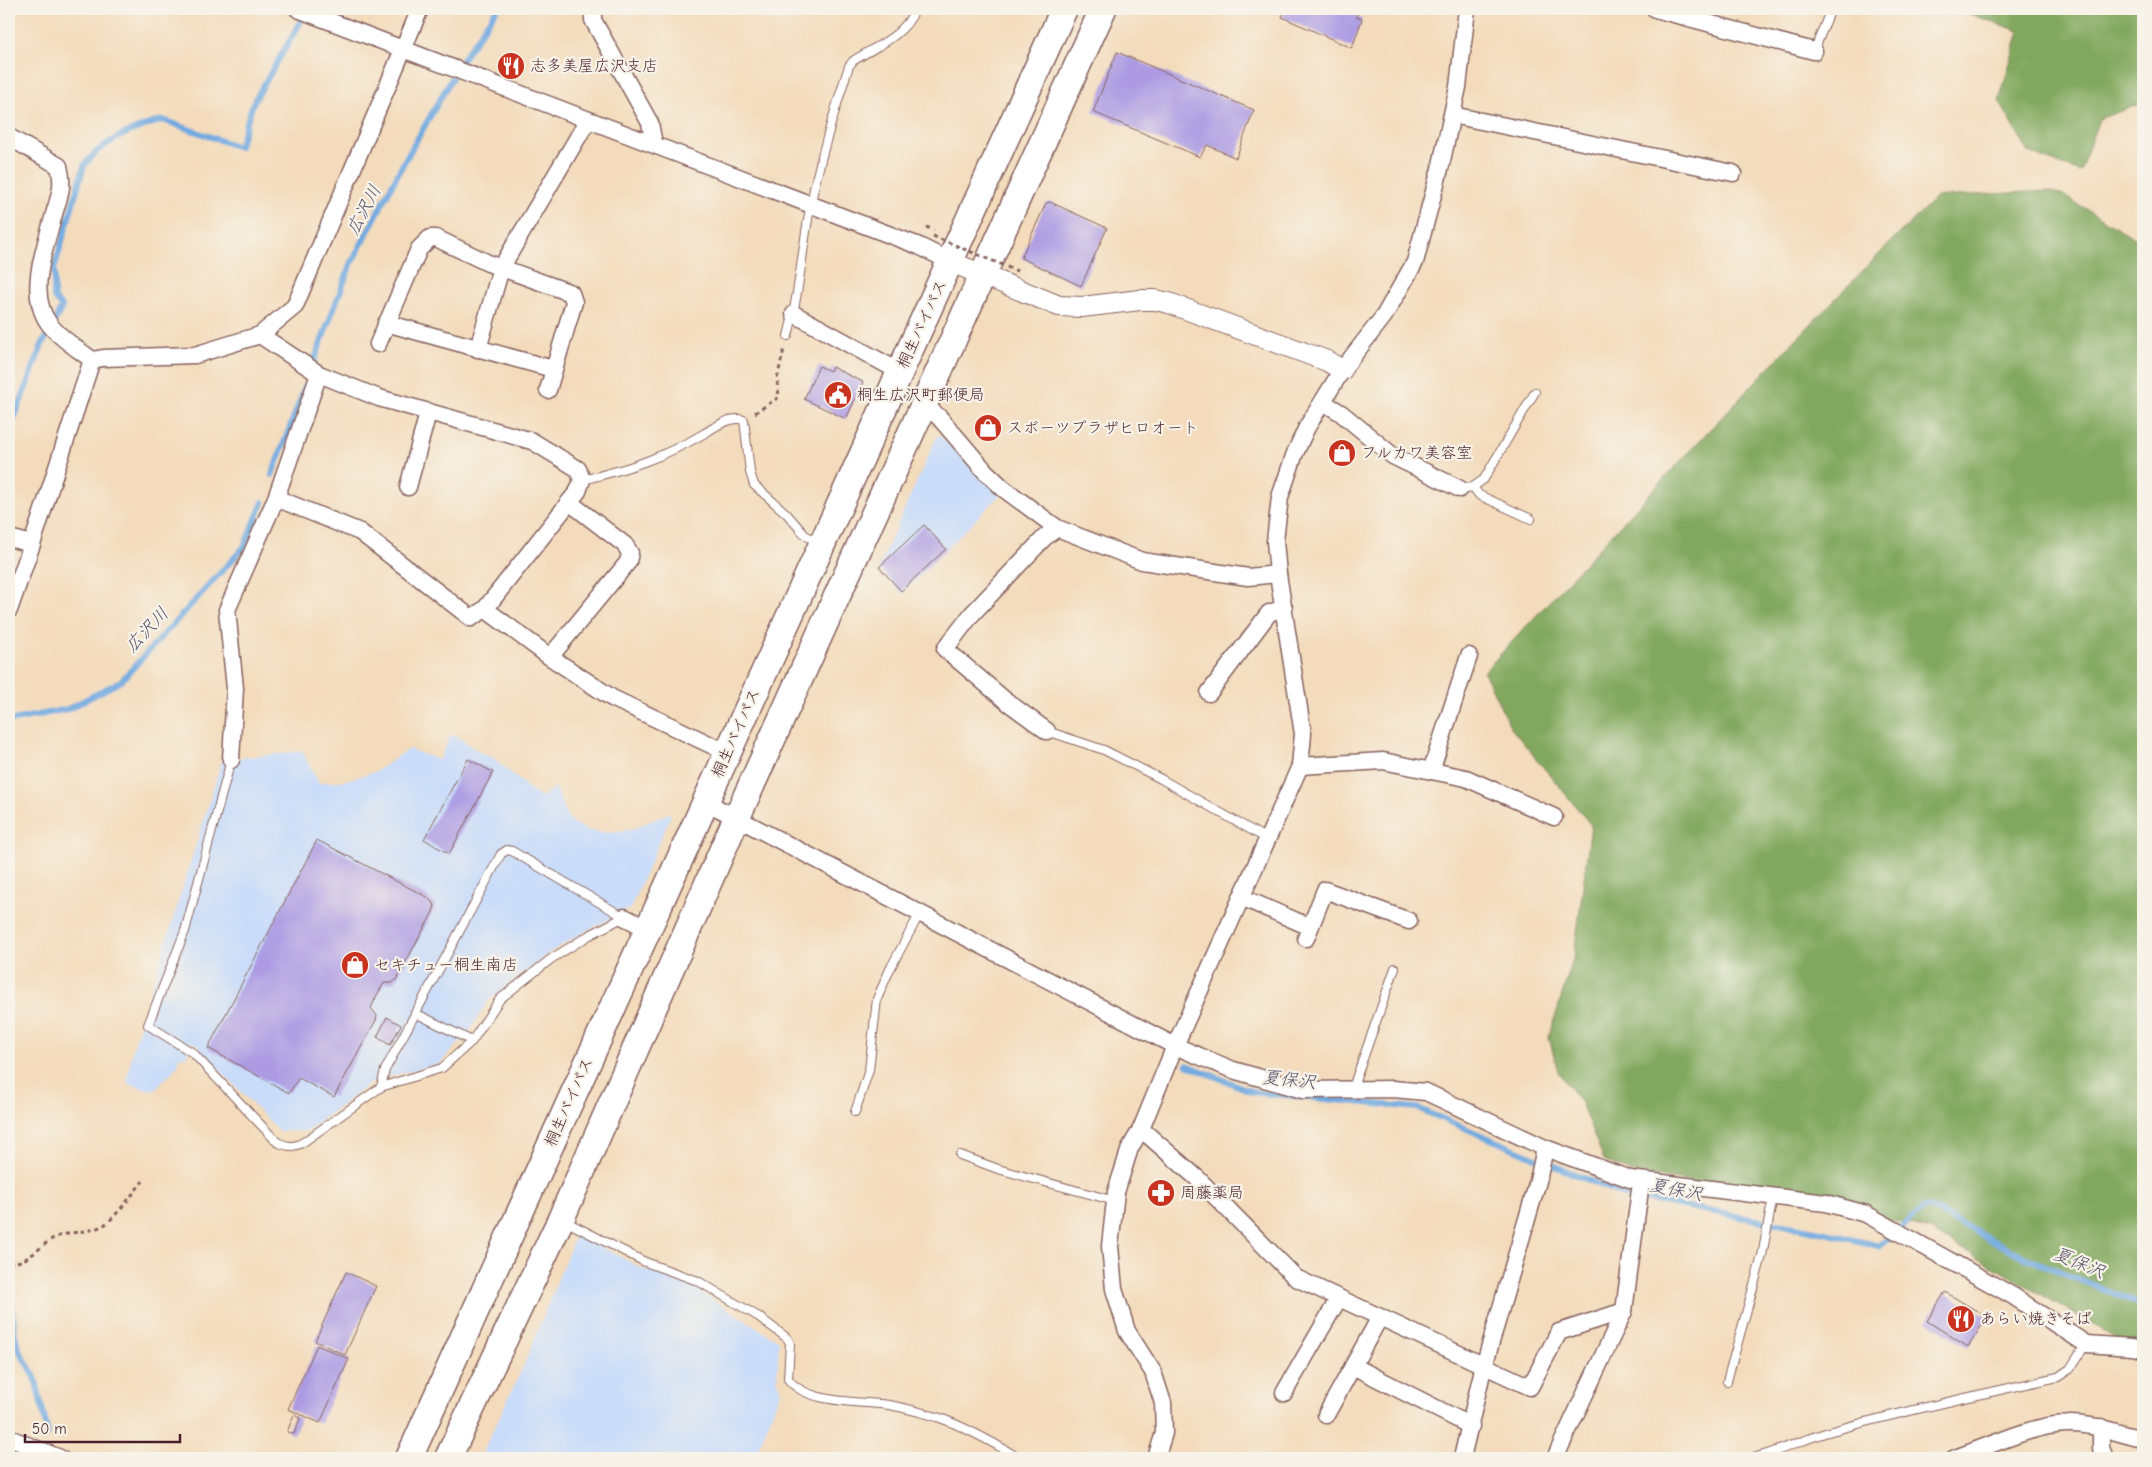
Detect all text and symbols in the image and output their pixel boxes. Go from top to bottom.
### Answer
restaurant icon: 志多美屋広沢支店 [496,51,526,81]
place label: 志多美屋広沢支店 [530,57,658,75]
water label: 広沢川 [342,181,386,239]
street label: 桐生バイパス [894,277,950,371]
public building icon: 桐生広沢町郵便局 [823,380,853,410]
place label: 桐生広沢町郵便局 [857,386,985,404]
shop icon: スポーツプラザヒロオート [973,413,1003,443]
place label: スポーツプラザヒロオート [1007,419,1199,437]
shop icon: フルカワ美容室 [1327,438,1357,468]
place label: フルカワ美容室 [1361,444,1472,462]
water label: 広沢川 [121,603,173,657]
street label: 桐生バイパス [708,686,764,780]
shop icon: セキチュー桐生南店 [340,950,370,980]
place label: セキチュー桐生南店 [374,956,518,974]
street label: 桐生バイパス [541,1055,597,1149]
water label: 夏保沢 [1261,1067,1318,1093]
water label: 夏保沢 [1647,1175,1705,1206]
pharmacy icon: 周藤薬局 [1146,1178,1176,1208]
place label: 周藤薬局 [1180,1184,1244,1202]
water label: 夏保沢 [2050,1243,2109,1283]
restaurant icon: あらい焼きそば [1946,1304,1976,1334]
place label: あらい焼きそば [1980,1310,2092,1328]
scale bar [25,1412,180,1444]
text: 50 m [32,1420,67,1438]

